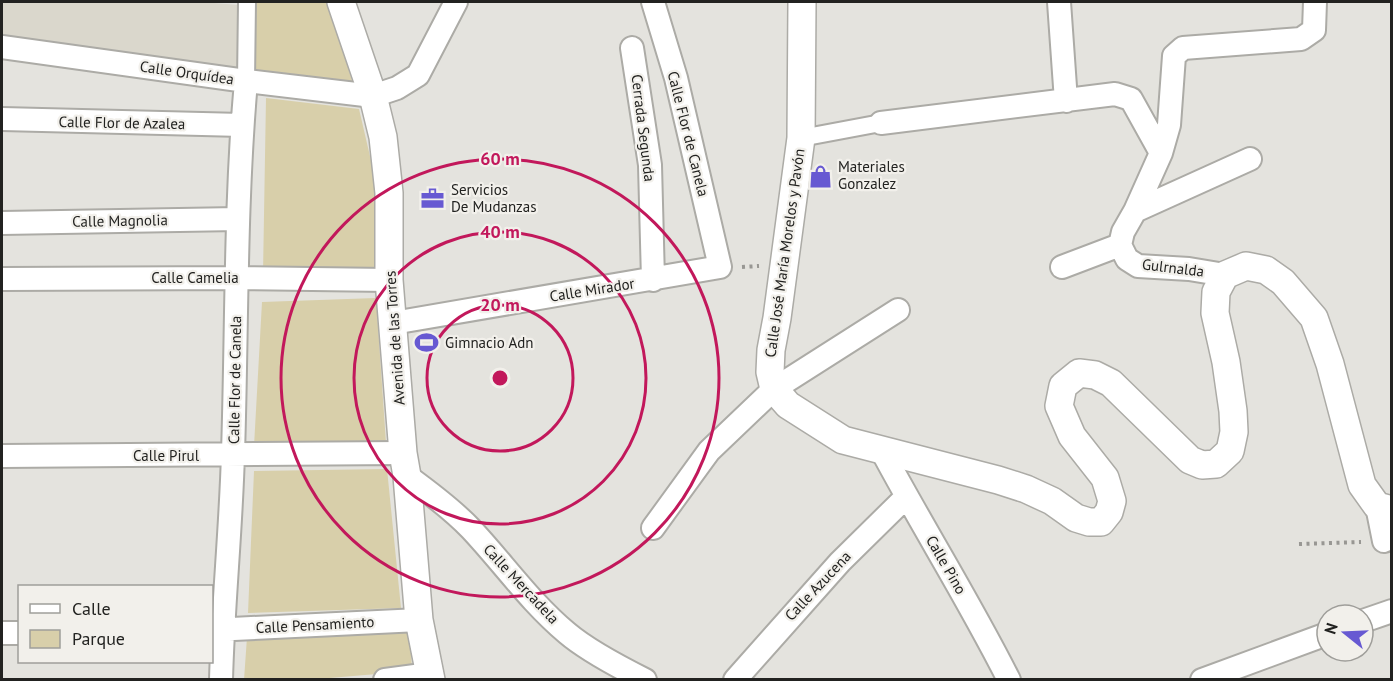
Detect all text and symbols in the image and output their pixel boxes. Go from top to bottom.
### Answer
street label: Calle Orquídea [139,57,235,89]
street label: Calle Flor de Canela [664,69,713,199]
street label: Cerrada Segunda [627,73,660,183]
street label: Calle Flor de Azalea [59,112,186,133]
text: 60 m [480,147,520,170]
street label: Calle José María Morelos y Pavón [760,147,809,359]
place label: Materiales Gonzalez [838,157,905,193]
shop icon: Materiales Gonzalez [807,163,833,189]
place label: Servicios De Mudanzas [451,180,537,216]
office icon: Servicios De Mudanzas [420,186,446,212]
street label: Calle Magnolia [72,210,168,231]
text: 40 m [480,220,520,243]
street label: Gulrnalda [1141,254,1205,281]
street label: Calle Camelia [151,268,239,287]
street label: Avenida de las Torres [380,270,409,406]
street label: Calle Mirador [548,273,636,306]
text: 20 m [480,293,520,316]
street label: Calle Flor de Canela [224,316,245,444]
sports icon: Gimnacio Adn [414,330,440,356]
place label: Gimnacio Adn [445,333,533,352]
centre of rings [490,368,510,388]
street label: Calle Pirul [133,446,200,465]
street label: Calle Pino [922,532,971,598]
street label: Calle Mercadela [479,540,563,628]
street label: Calle Azucena [780,547,855,625]
legend [18,585,213,663]
text: Calle [72,597,111,620]
north arrow [1315,603,1375,663]
street label: Calle Pensamiento [255,612,375,637]
text: N [1320,620,1342,636]
text: Parque [72,627,125,650]

